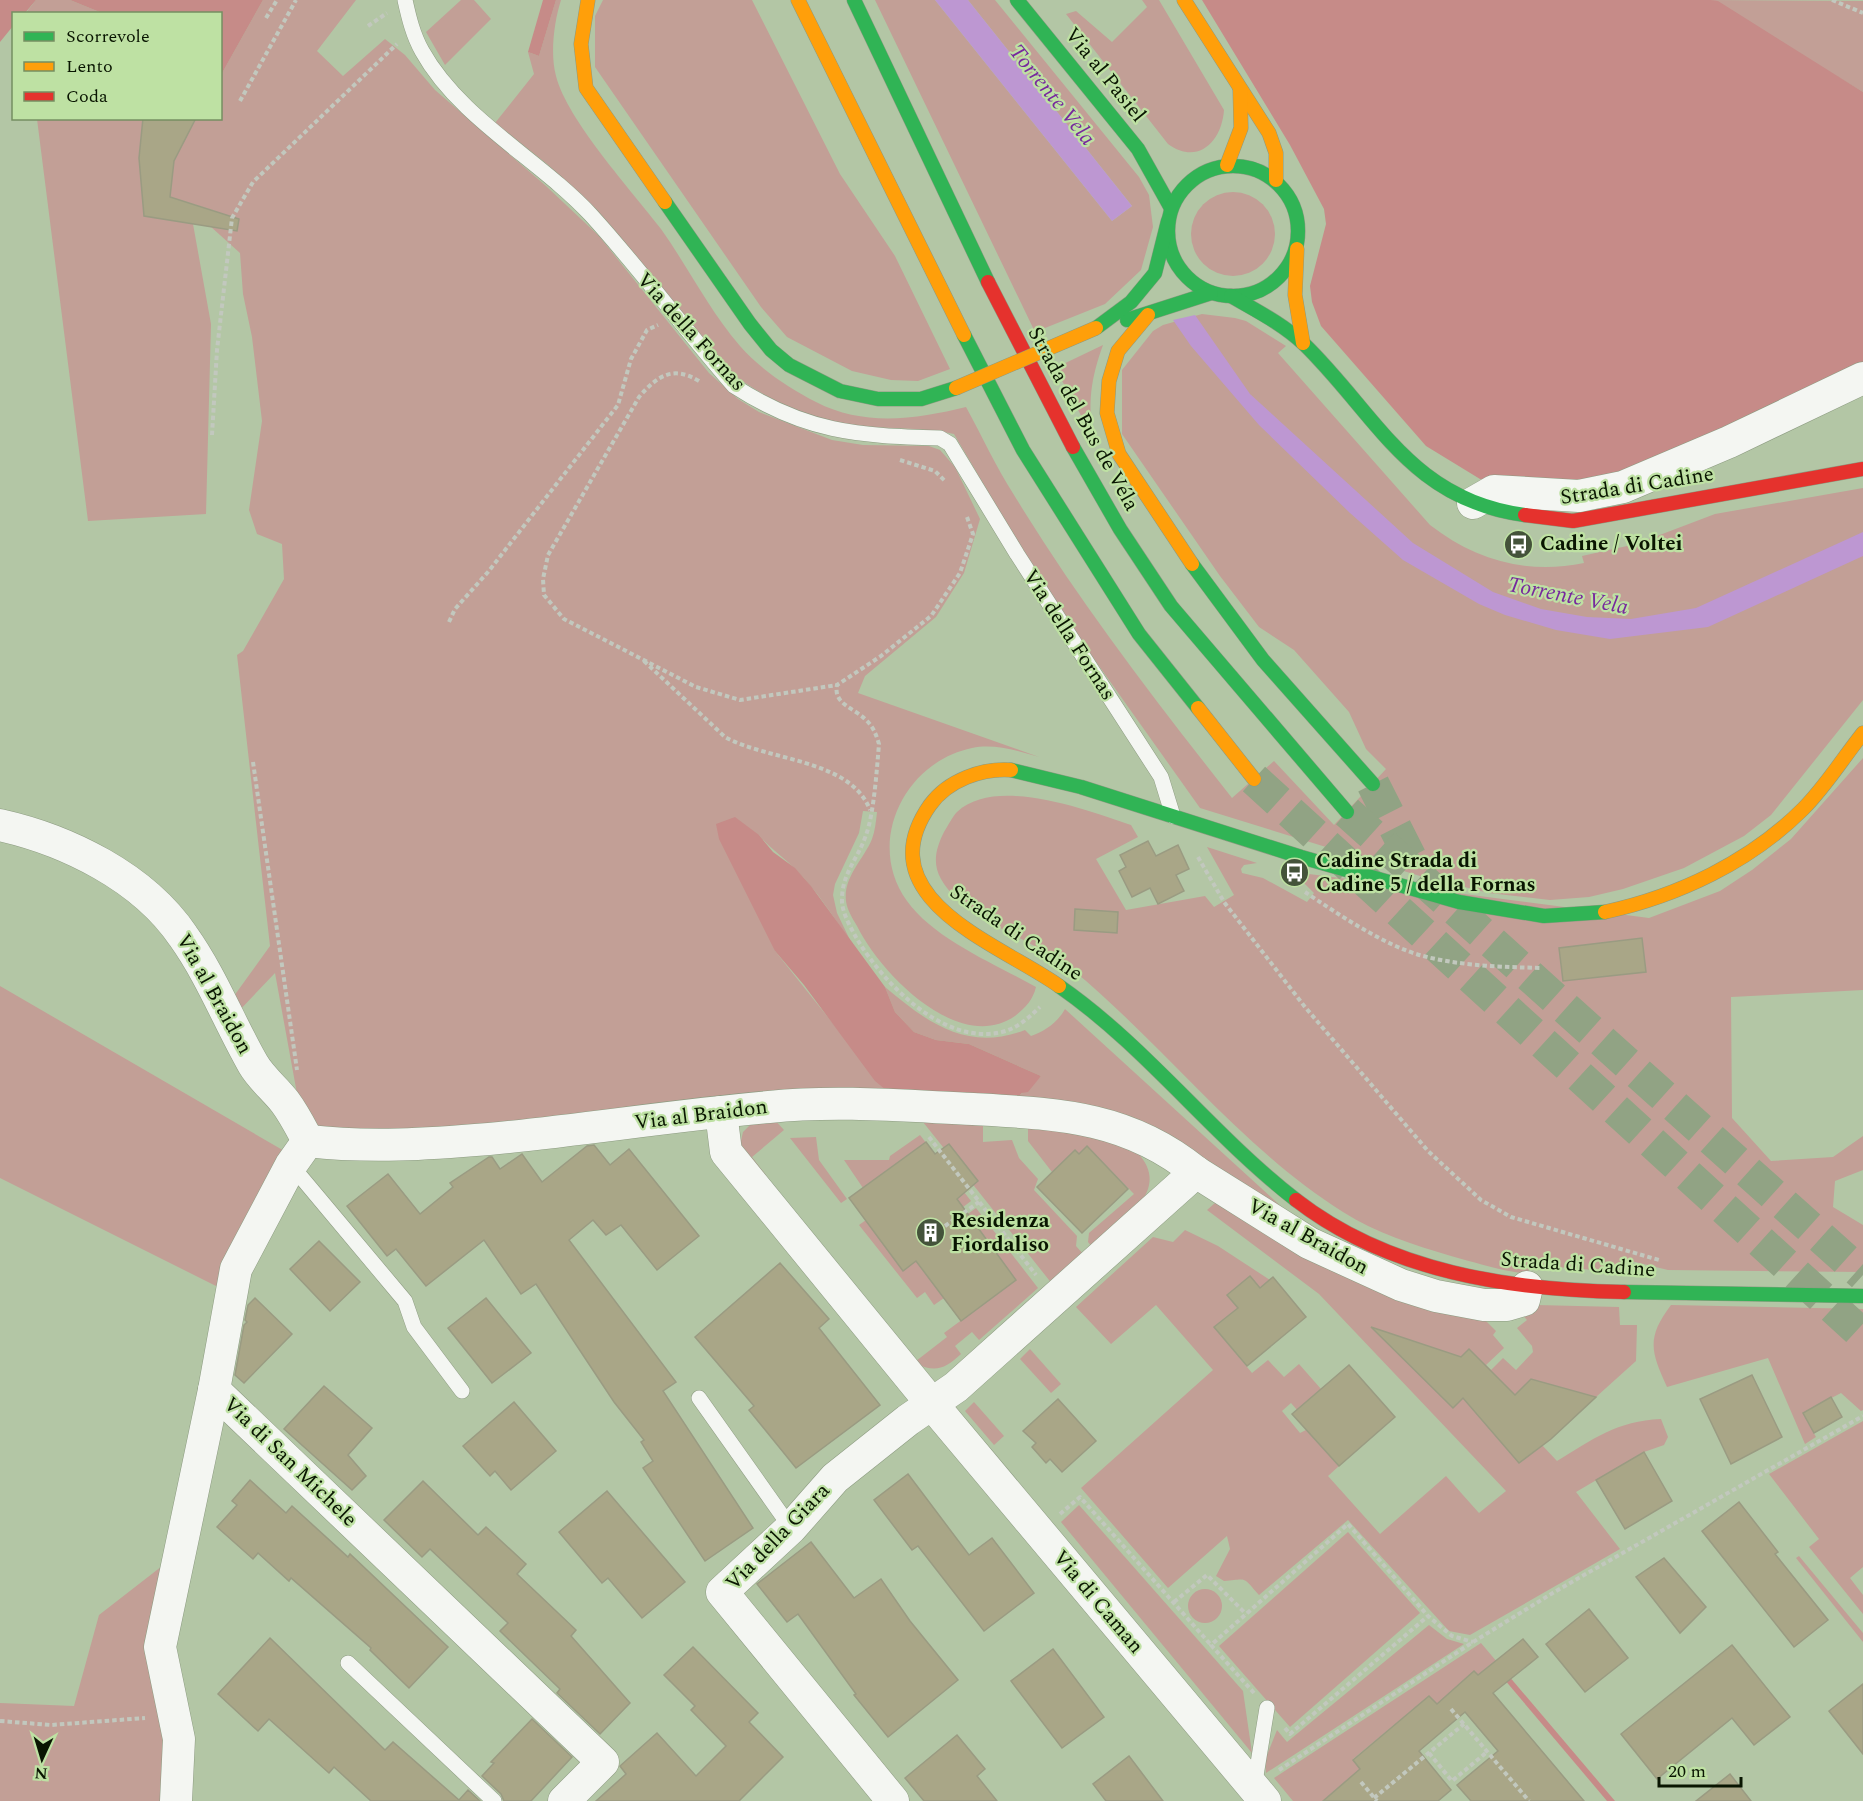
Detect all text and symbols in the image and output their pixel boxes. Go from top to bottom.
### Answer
legend [12,12,222,120]
street label: Via al Pasiel [1057,20,1153,130]
text: Scorrevole [66,23,150,50]
water label: Torrente Vela [1001,37,1103,153]
text: Lento [66,53,113,80]
text: Coda [66,83,108,110]
street label: Via della Fornas [629,265,753,399]
street label: Strada del Bus de Véla [1019,321,1147,518]
street label: Strada di Cadine [1558,458,1716,514]
bus stop icon: Cadine / Voltei [1503,528,1535,560]
place label: Cadine / Voltei [1540,528,1683,560]
street label: Via della Fornas [1015,563,1123,707]
water label: Torrente Vela [1505,568,1631,624]
place label: Cadine Strada di Cadine 5 / della Fornas [1316,845,1536,901]
bus stop icon: Cadine Strada di Cadine 5 / della Fornas [1279,857,1311,889]
street label: Strada di Cadine [943,876,1089,990]
street label: Via al Braidon [168,928,260,1060]
street label: Via al Braidon [633,1091,769,1139]
street label: Via al Braidon [1242,1191,1374,1283]
place label: Residenza Fiordaliso [951,1205,1050,1261]
building icon: Residenza Fiordaliso [914,1217,946,1249]
street label: Strada di Cadine [1500,1244,1656,1286]
street label: Via di San Michele [216,1389,364,1535]
street label: Via della Giara [718,1475,838,1598]
street label: Via di Caman [1045,1543,1151,1661]
north arrow [12,1729,72,1789]
scale bar [1659,1750,1742,1788]
text: 20 m [1668,1758,1706,1785]
text: N [34,1761,48,1785]

